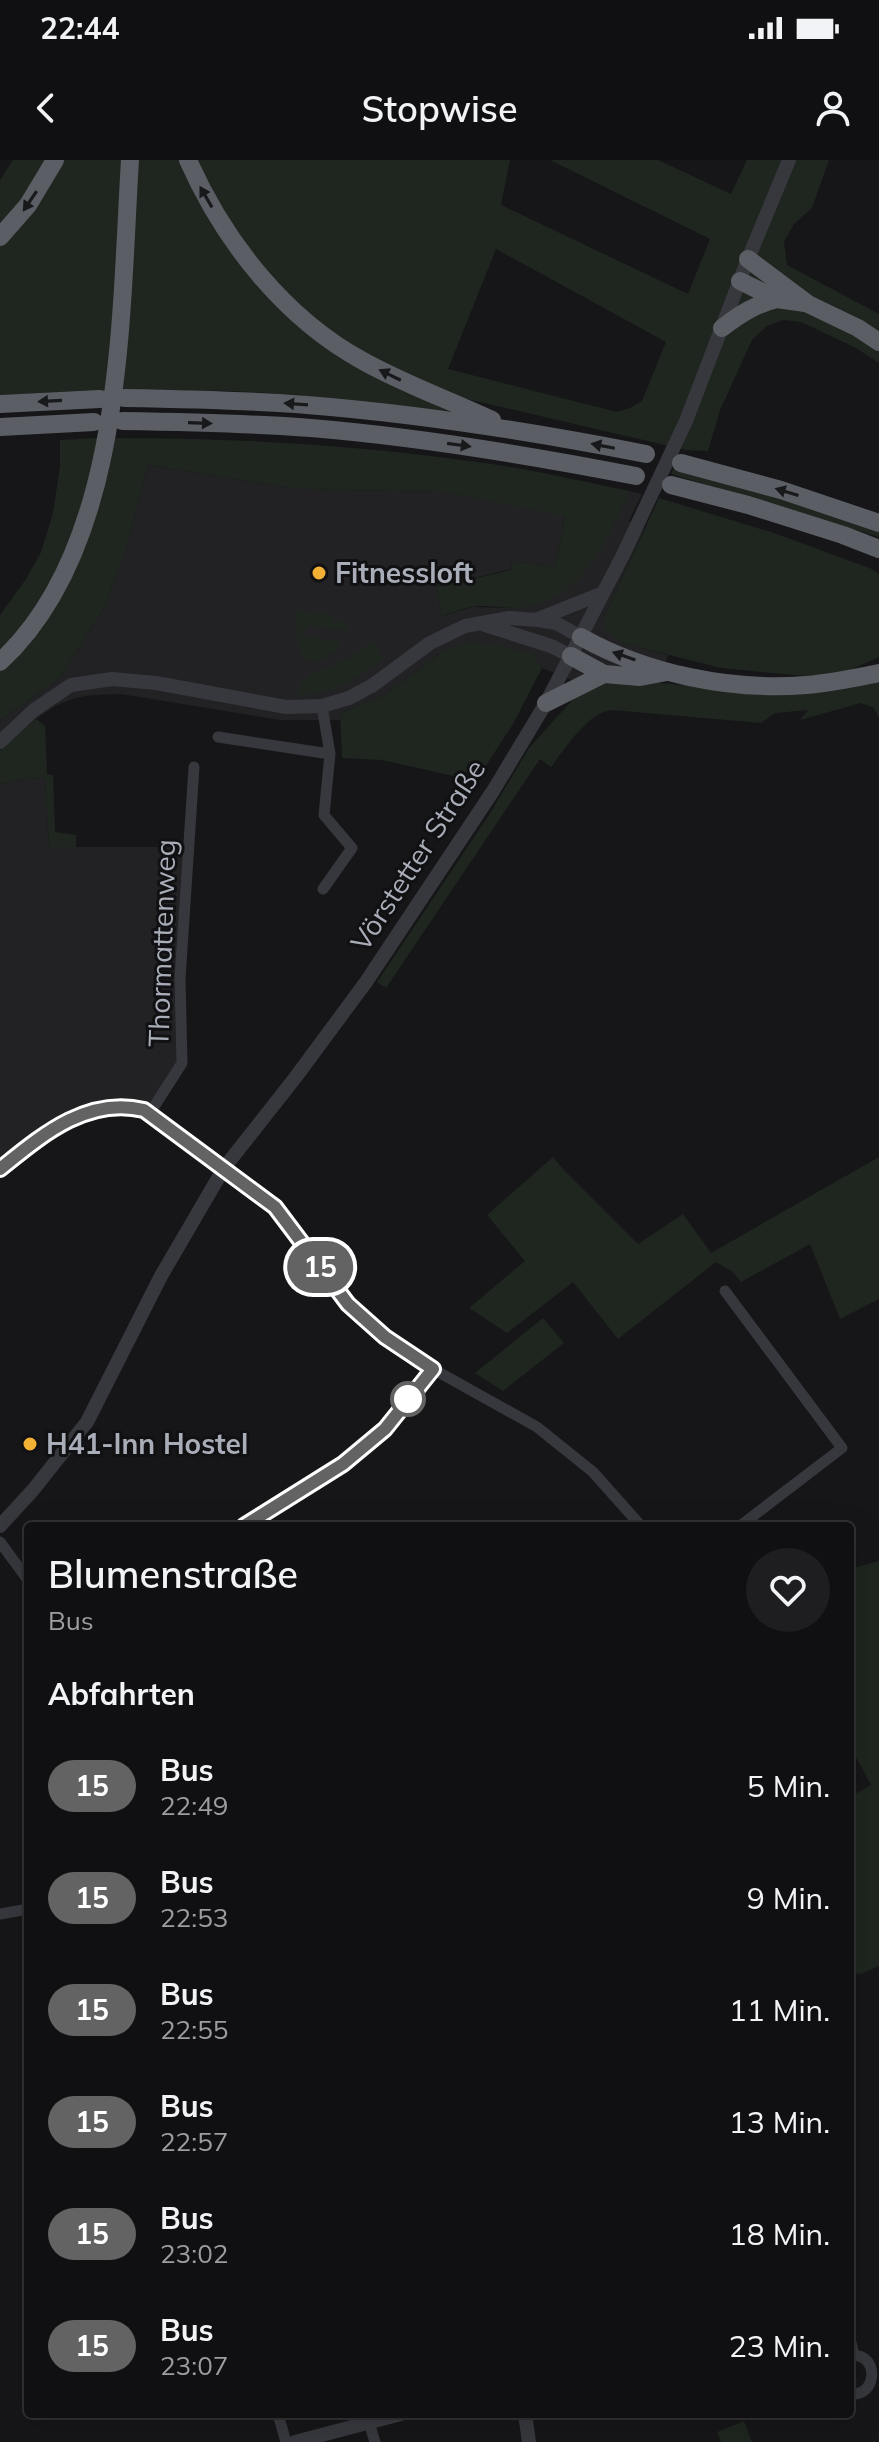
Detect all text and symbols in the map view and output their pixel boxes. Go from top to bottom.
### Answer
text: 22:44 [40,9,119,47]
icon: back [24,86,68,130]
text: Stopwise [361,86,518,131]
icon: person [811,86,855,130]
one-way arrow [199,186,213,208]
one-way arrow [23,190,38,211]
one-way arrow [379,368,402,381]
one-way arrow [37,395,62,408]
one-way arrow [283,397,308,410]
one-way arrow [188,416,213,429]
one-way arrow [447,439,472,452]
one-way arrow [591,439,616,452]
one-way arrow [775,486,799,498]
place label: Fitnessloft [335,555,473,590]
marker: Fitnessloft [310,564,328,582]
one-way arrow [612,650,636,662]
street label: Vörstetter Straße [343,752,493,957]
street label: Thormattenweg [140,839,183,1047]
line badge: 15 [284,1241,356,1293]
text: 15 [303,1249,337,1284]
unlabelled marker [391,1382,425,1416]
place label: H41-Inn Hostel [46,1426,248,1461]
marker: H41-Inn Hostel [21,1435,39,1453]
button: heart [746,1548,830,1632]
text: Blumenstraße [48,1550,298,1598]
text: Bus [48,1604,94,1637]
text: Abfahrten [48,1675,195,1713]
text: Bus [160,1751,214,1789]
text: 5 Min. [747,1767,830,1805]
text: 15 [75,1768,109,1803]
text: 22:49 [160,1789,228,1822]
text: Bus [160,1863,214,1901]
text: 9 Min. [747,1879,830,1917]
text: 15 [75,1880,109,1915]
text: 22:53 [160,1901,228,1934]
text: Bus [160,1975,214,2013]
text: 11 Min. [729,1991,830,2029]
text: 15 [75,1992,109,2027]
text: 22:55 [160,2013,228,2046]
text: Bus [160,2087,214,2125]
text: 13 Min. [729,2103,830,2141]
text: 15 [75,2104,109,2139]
text: 22:57 [160,2125,228,2158]
text: Bus [160,2199,214,2237]
text: 18 Min. [729,2215,830,2253]
text: 15 [75,2216,109,2251]
text: 23:02 [160,2237,228,2270]
text: Bus [160,2311,214,2349]
text: 23 Min. [729,2327,830,2365]
text: 15 [75,2328,109,2363]
text: 23:07 [160,2349,228,2382]

